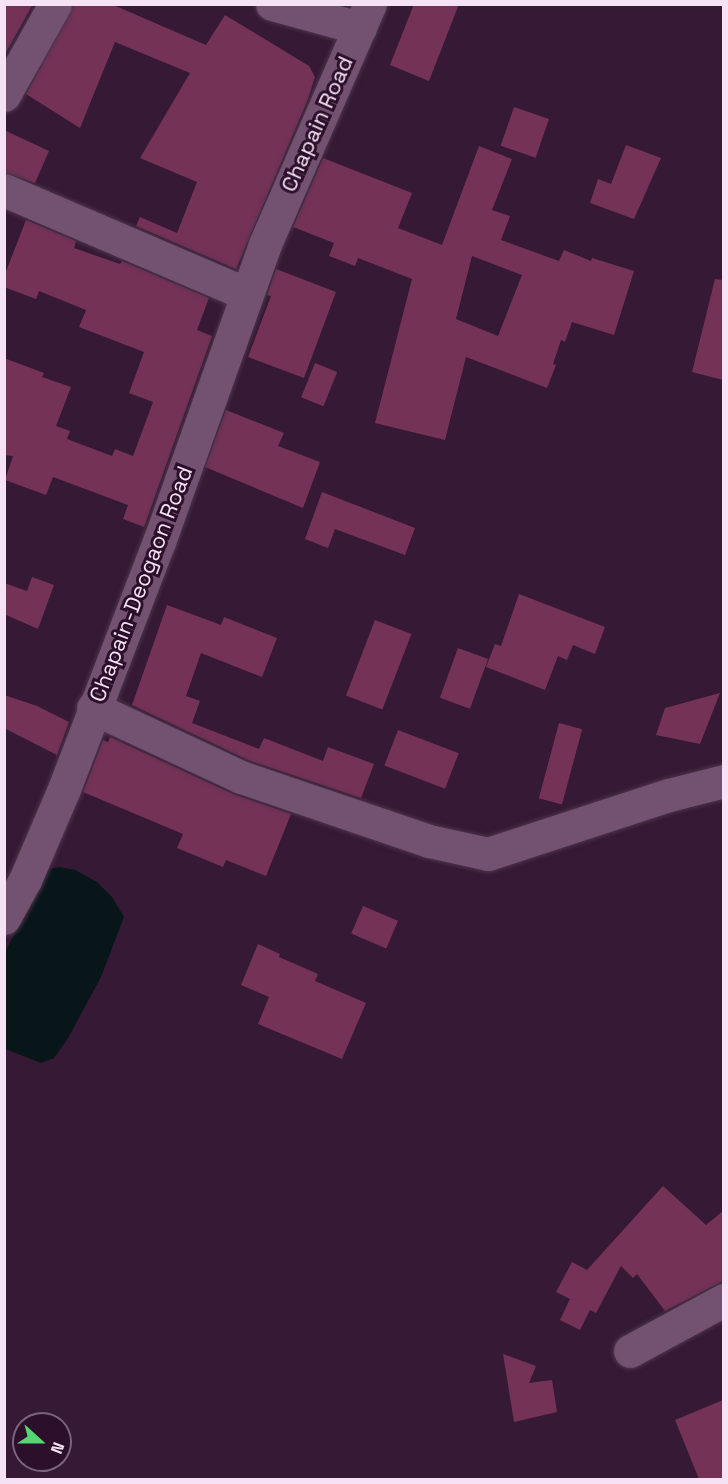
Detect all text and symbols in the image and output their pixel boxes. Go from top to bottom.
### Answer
street label: Chapain Road [275,52,359,196]
street label: Chapain-Deogaon Road [84,462,198,706]
north arrow [12,1412,72,1472]
text: N [46,1439,69,1457]

